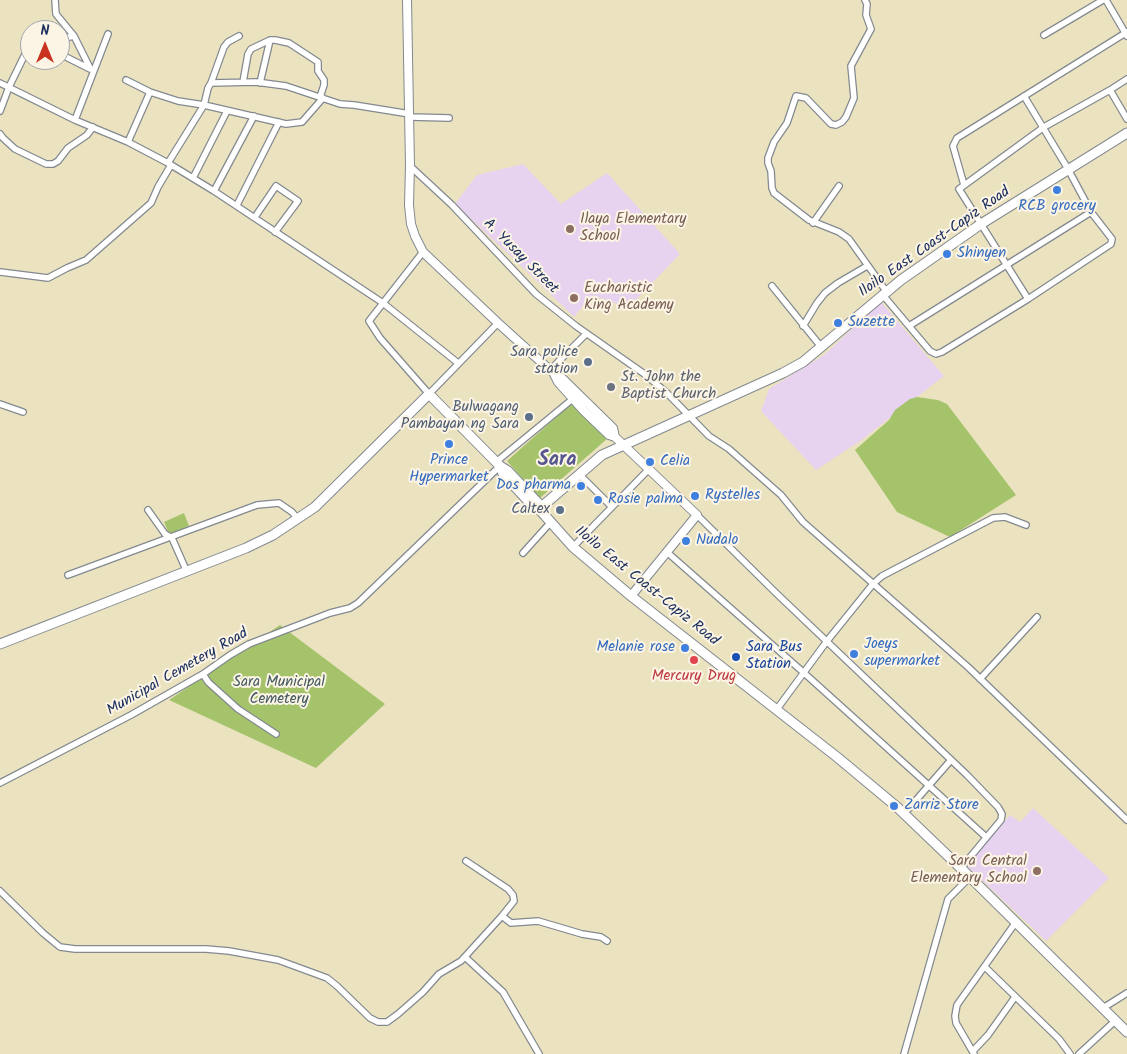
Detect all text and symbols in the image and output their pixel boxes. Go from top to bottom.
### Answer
north arrow [20,20,70,70]
text: N [41,20,49,42]
street label: Iloilo East Coast-Capiz Road [856,184,1014,302]
marker: RCB grocery [1051,184,1063,196]
place label: RCB grocery [1018,198,1096,216]
place label: Ilaya Elementary School [580,211,686,246]
street label: A. Yusay Street [479,216,561,298]
marker: Ilaya Elementary School [564,223,576,235]
place label: Shinyen [957,245,1006,263]
marker: Shinyen [941,248,953,260]
place label: Eucharistic King Academy [584,280,674,315]
marker: Eucharistic King Academy [568,292,580,304]
place label: Suzette [848,314,895,332]
marker: Suzette [832,317,844,329]
place label: Sara police station [510,344,578,379]
marker: Sara police station [582,356,594,368]
place label: St. John the Baptist Church [621,369,716,404]
marker: St. John the Baptist Church [605,381,617,393]
place label: Bulwagang Pambayan ng Sara [401,399,519,434]
marker: Bulwagang Pambayan ng Sara [523,411,535,423]
marker: Prince Hypermarket [443,438,455,450]
district label: Sara [538,450,576,474]
place label: Prince Hypermarket [409,452,489,487]
place label: Celia [660,453,690,471]
marker: Celia [644,456,656,468]
place label: Dos pharma [496,477,571,495]
marker: Dos pharma [575,480,587,492]
place label: Rystelles [705,487,760,505]
marker: Rystelles [689,490,701,502]
place label: Rosie palma [608,491,683,509]
marker: Rosie palma [592,494,604,506]
place label: Caltex [511,501,550,519]
marker: Caltex [554,504,566,516]
street label: Iloilo East Coast-Capiz Road [570,523,722,651]
place label: Nudalo [696,532,738,550]
marker: Nudalo [680,535,692,547]
street label: Municipal Cemetery Road [104,625,252,721]
place label: Joeys supermarket [864,636,940,671]
place label: Melanie rose [596,639,675,657]
place label: Sara Bus Station [746,639,802,674]
marker: Melanie rose [679,642,691,654]
marker: Joeys supermarket [848,648,860,660]
marker: Sara Bus Station [730,651,742,663]
marker: Mercury Drug [688,654,700,666]
place label: Mercury Drug [652,668,736,686]
park label: Sara Municipal Cemetery [233,674,325,709]
place label: Zarriz Store [904,797,979,815]
marker: Zarriz Store [888,800,900,812]
place label: Sara Central Elementary School [910,853,1027,888]
marker: Sara Central Elementary School [1031,865,1043,877]

